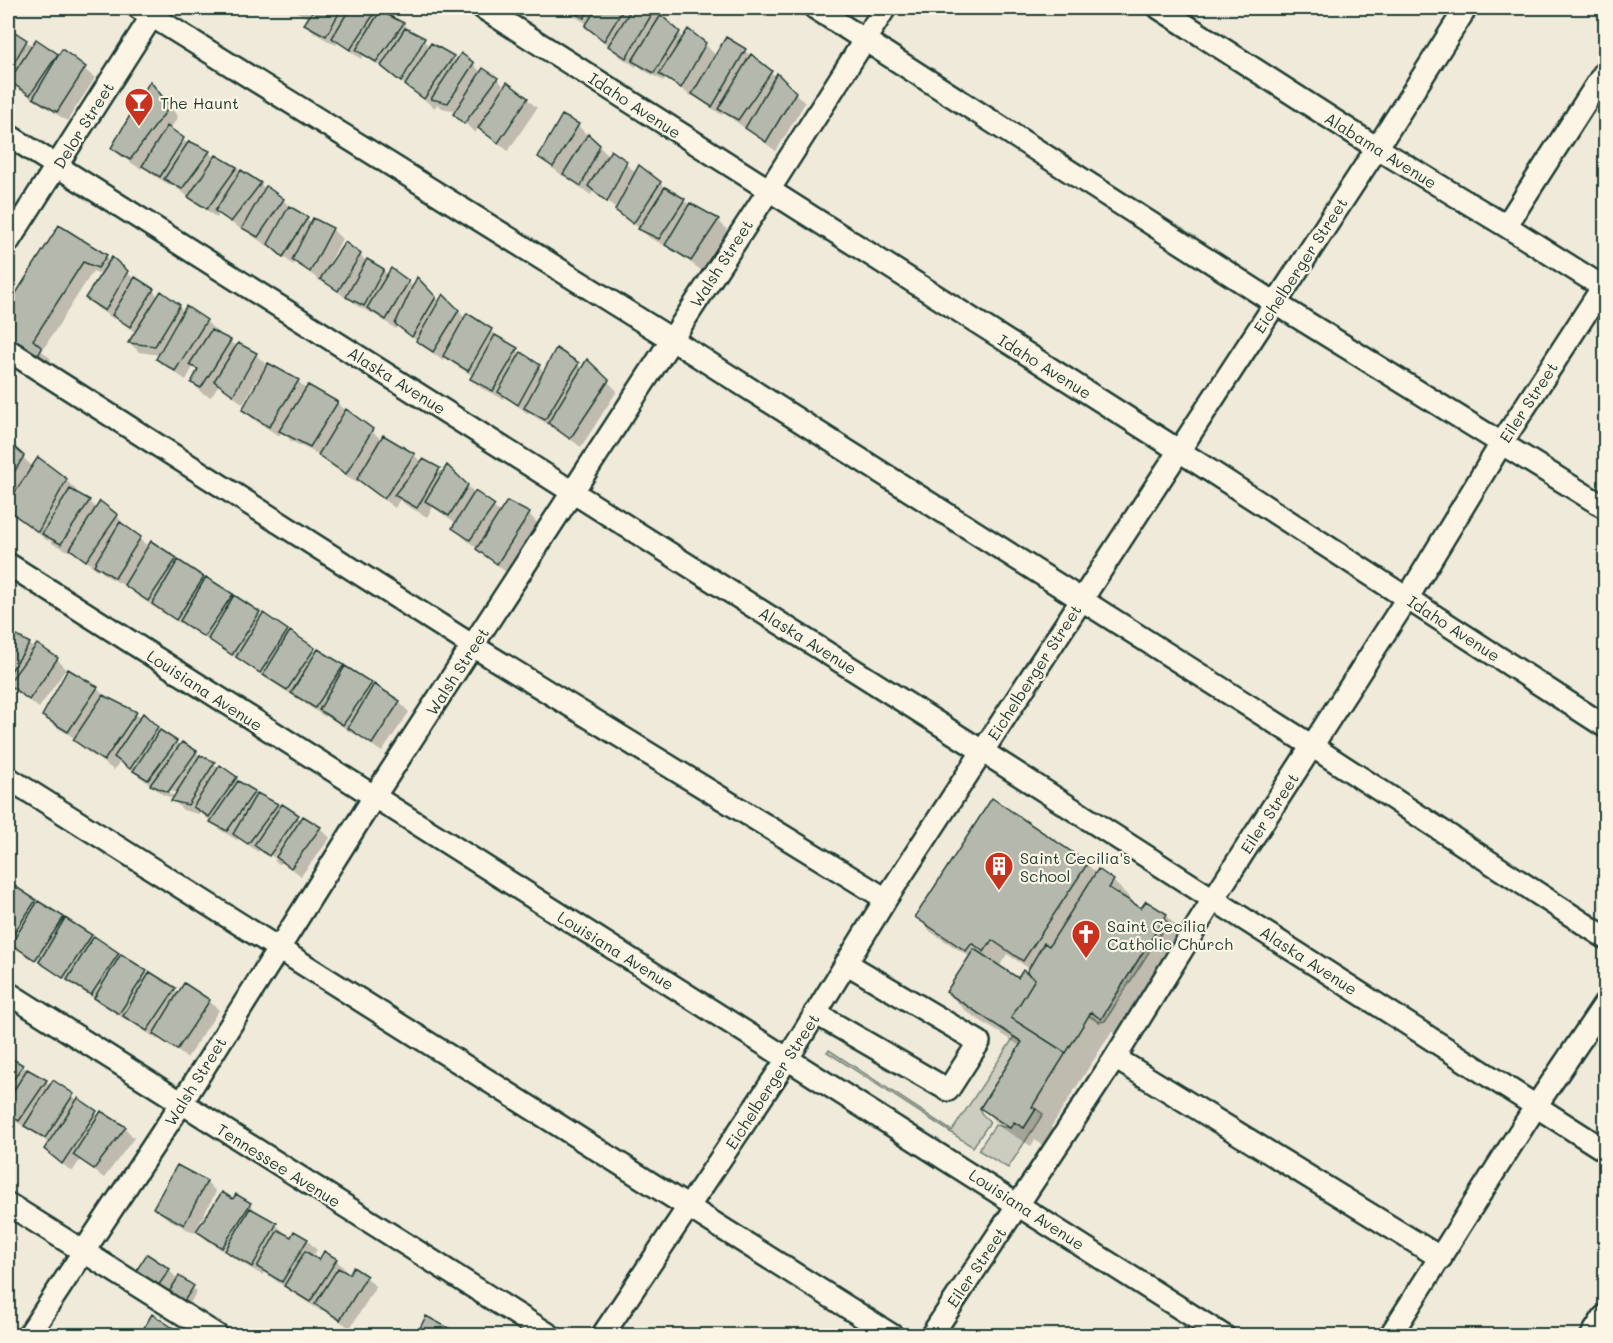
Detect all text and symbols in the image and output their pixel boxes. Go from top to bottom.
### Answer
street label: Idaho Avenue [585,67,685,143]
street label: Delor Street [48,78,118,172]
bar icon: The Haunt [123,86,155,128]
place label: The Haunt [160,92,239,113]
street label: Alabama Avenue [1321,107,1441,193]
street label: Eichelberger Street [1248,193,1352,337]
street label: Walsh Street [685,215,757,311]
street label: Idaho Avenue [994,329,1096,403]
street label: Alaska Avenue [344,341,450,419]
street label: Eiler Street [1494,358,1562,446]
street label: Idaho Avenue [1404,590,1504,666]
street label: Eichelberger Street [982,600,1086,744]
street label: Alaska Avenue [755,601,861,679]
street label: Walsh Street [421,623,493,719]
street label: Louisiana Avenue [143,645,267,735]
street label: Eiler Street [1235,769,1303,857]
place label: Saint Cecilia's School [1020,847,1131,886]
building icon: Saint Cecilia's School [983,850,1015,892]
street label: Louisiana Avenue [554,906,678,994]
place label: Saint Cecilia Catholic Church [1107,915,1233,954]
church icon: Saint Cecilia Catholic Church [1070,918,1102,960]
street label: Alaska Avenue [1256,921,1362,999]
street label: Eichelberger Street [720,1009,824,1153]
street label: Walsh Street [159,1033,231,1129]
street label: Tennessee Avenue [213,1118,345,1212]
street label: Louisiana Avenue [965,1164,1089,1254]
street label: Eiler Street [942,1223,1010,1311]

